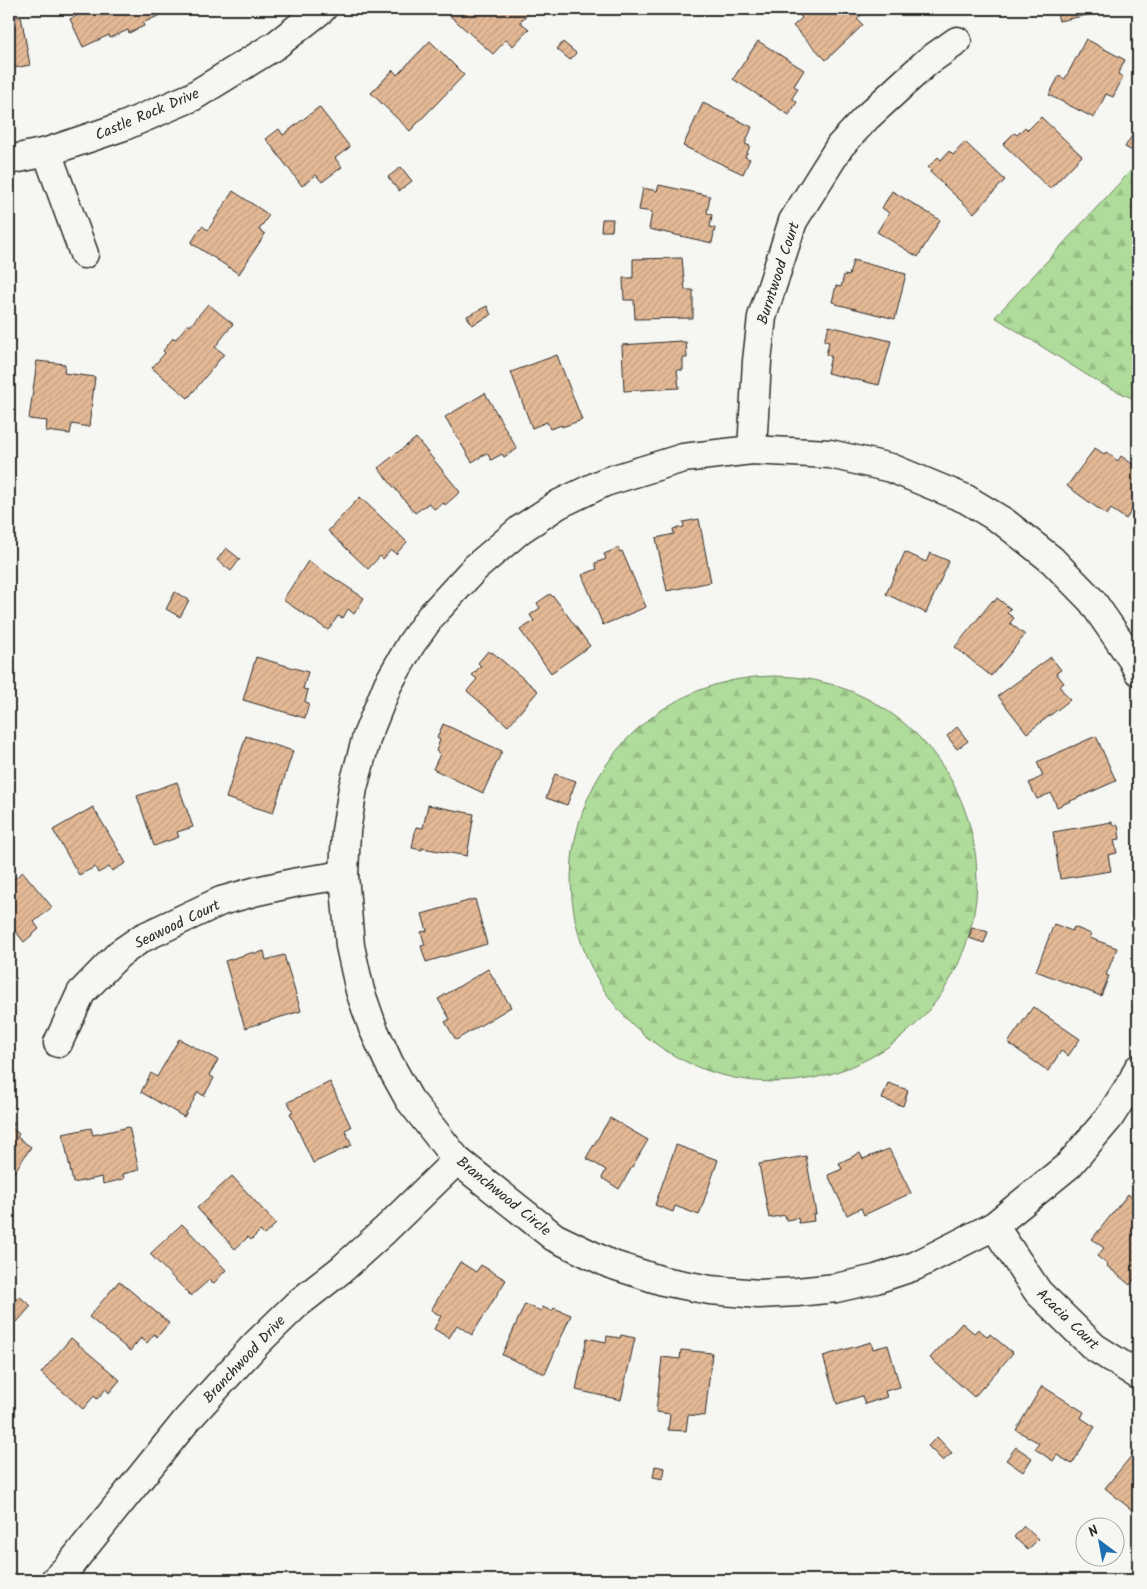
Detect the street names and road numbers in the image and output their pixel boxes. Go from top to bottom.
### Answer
street label: Castle Rock Drive [92,82,203,148]
street label: Burntwood Court [751,219,807,328]
street label: Seawood Court [131,894,225,956]
street label: Branchwood Circle [451,1151,556,1243]
street label: Acacia Court [1030,1283,1105,1356]
street label: Branchwood Drive [198,1310,292,1409]

